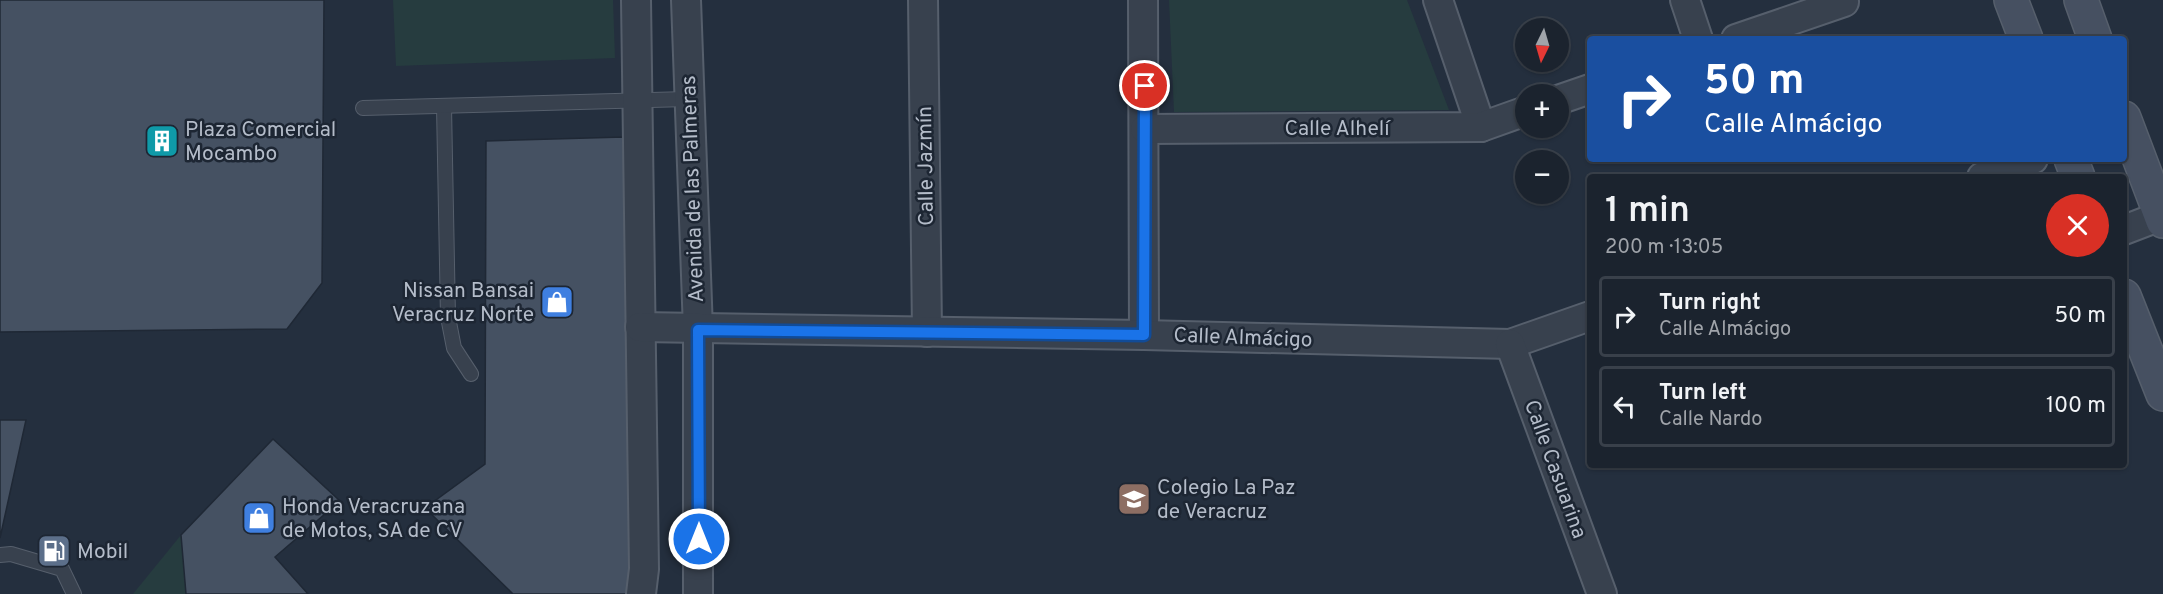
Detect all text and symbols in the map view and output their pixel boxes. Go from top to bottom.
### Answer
north arrow [1515,18,1569,72]
map controls [1515,18,1569,204]
text: 50 m [1704,56,1805,109]
pin [1119,60,1170,111]
icon: right [1605,60,1683,138]
icon: arrive [1128,69,1161,102]
street label: Avenida de las Palmeras [676,75,711,303]
button: + [1515,84,1569,138]
street label: Calle Jazmín [912,106,941,226]
text: Calle Almácigo [1704,108,1883,142]
street label: Calle Alhelí [1284,116,1391,143]
place label: Plaza Comercial Mocambo [185,117,336,168]
building icon: Plaza Comercial Mocambo [144,123,180,159]
button: − [1515,150,1569,204]
text: 1 min [1605,189,1690,235]
button: close [2046,194,2109,257]
text: 200 m · 13:05 [1605,235,1723,261]
place label: Nissan Bansai Veracruz Norte [392,278,534,329]
shop icon: Nissan Bansai Veracruz Norte [539,284,575,320]
text: Turn right [1659,290,1761,317]
icon: right [1608,300,1641,333]
text: 50 m [2054,303,2106,330]
text: Calle Almácigo [1659,317,1791,343]
street label: Calle Almácigo [1173,323,1313,354]
text: Turn left [1659,380,1747,407]
icon: left [1608,390,1641,423]
text: 100 m [2046,393,2106,420]
street label: Calle Casuarina [1517,396,1592,543]
text: Calle Nardo [1659,407,1762,433]
place label: Colegio La Paz de Veracruz [1157,475,1296,526]
school or university icon: Colegio La Paz de Veracruz [1116,481,1152,517]
place label: Honda Veracruzana de Motos, SA de CV [282,494,465,545]
shop icon: Honda Veracruzana de Motos, SA de CV [241,500,277,536]
position arrow [667,507,731,571]
fuel station icon: Mobil [36,533,72,569]
place label: Mobil [77,539,128,566]

